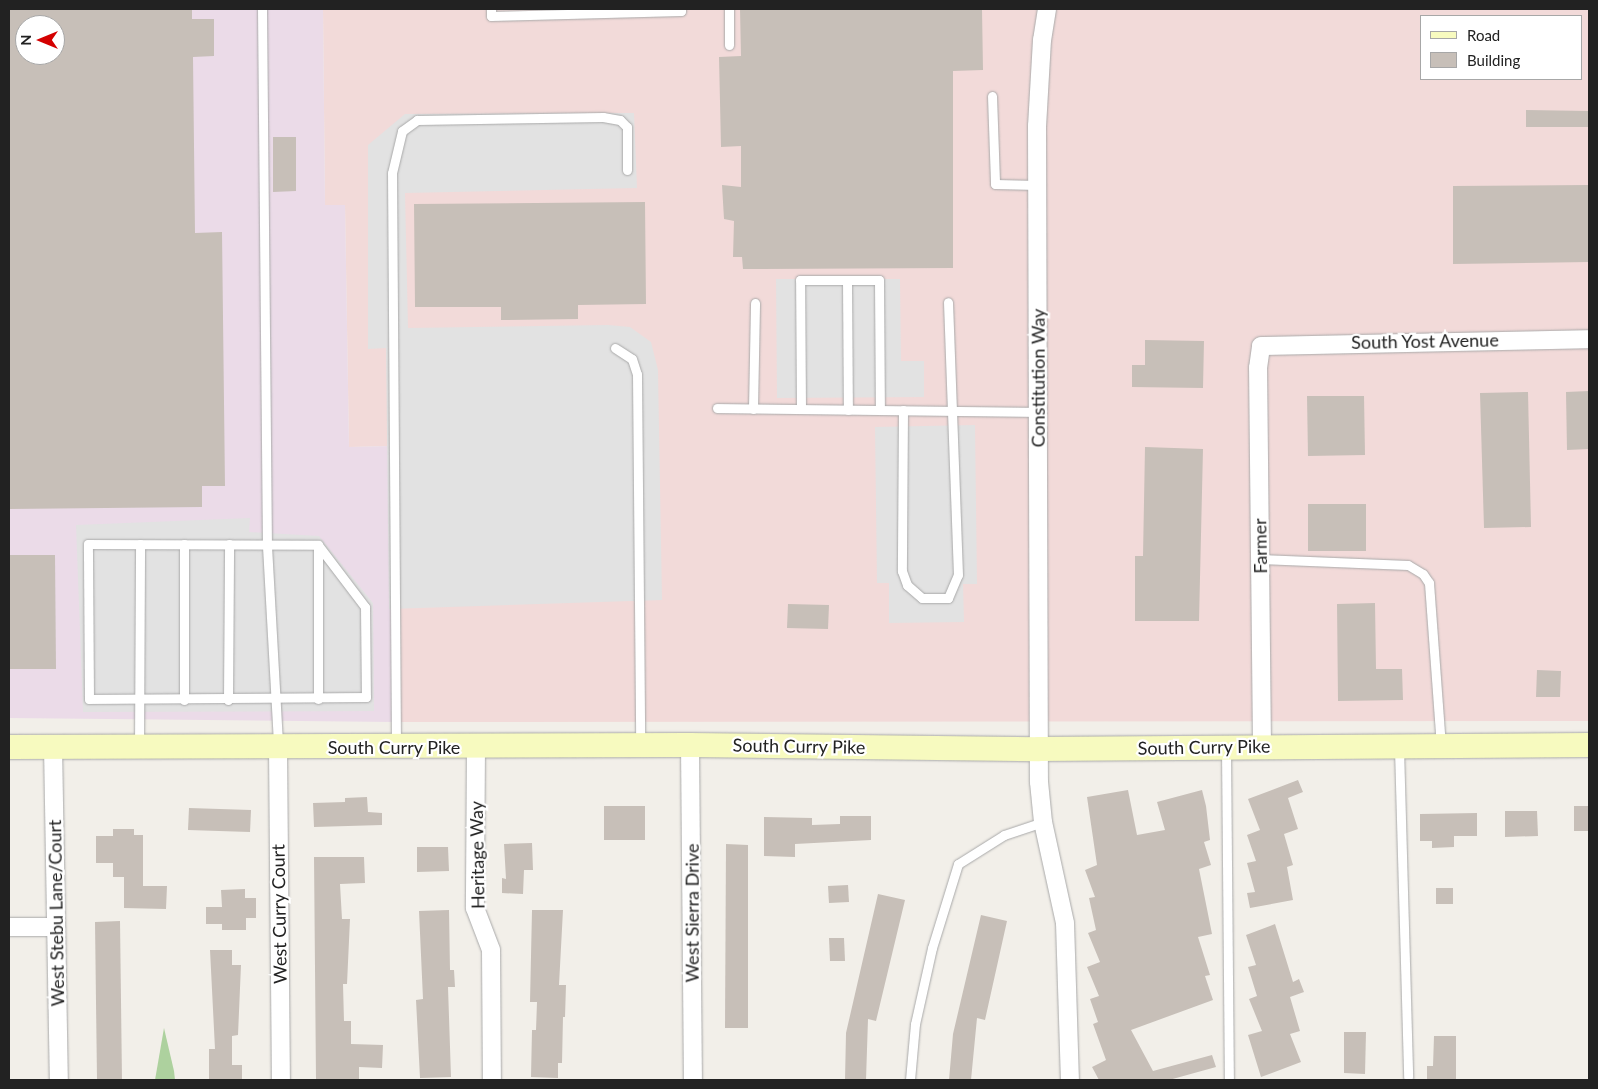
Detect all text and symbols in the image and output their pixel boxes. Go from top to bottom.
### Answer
north arrow [15,15,65,65]
legend [1420,15,1583,80]
text: Road [1467,26,1500,44]
text: N [17,35,34,45]
text: Building [1467,51,1520,69]
street label: Constitution Way [1027,308,1049,448]
street label: South Yost Avenue [1350,329,1500,353]
street label: Farmer [1249,518,1271,574]
street label: South Curry Pike [732,734,866,758]
street label: South Curry Pike [1137,735,1271,759]
street label: South Curry Pike [327,736,461,758]
street label: Heritage Way [465,801,489,909]
street label: West Stebu Lane/Court [44,819,68,1007]
street label: West Curry Court [267,844,291,984]
street label: West Sierra Drive [681,844,703,982]

